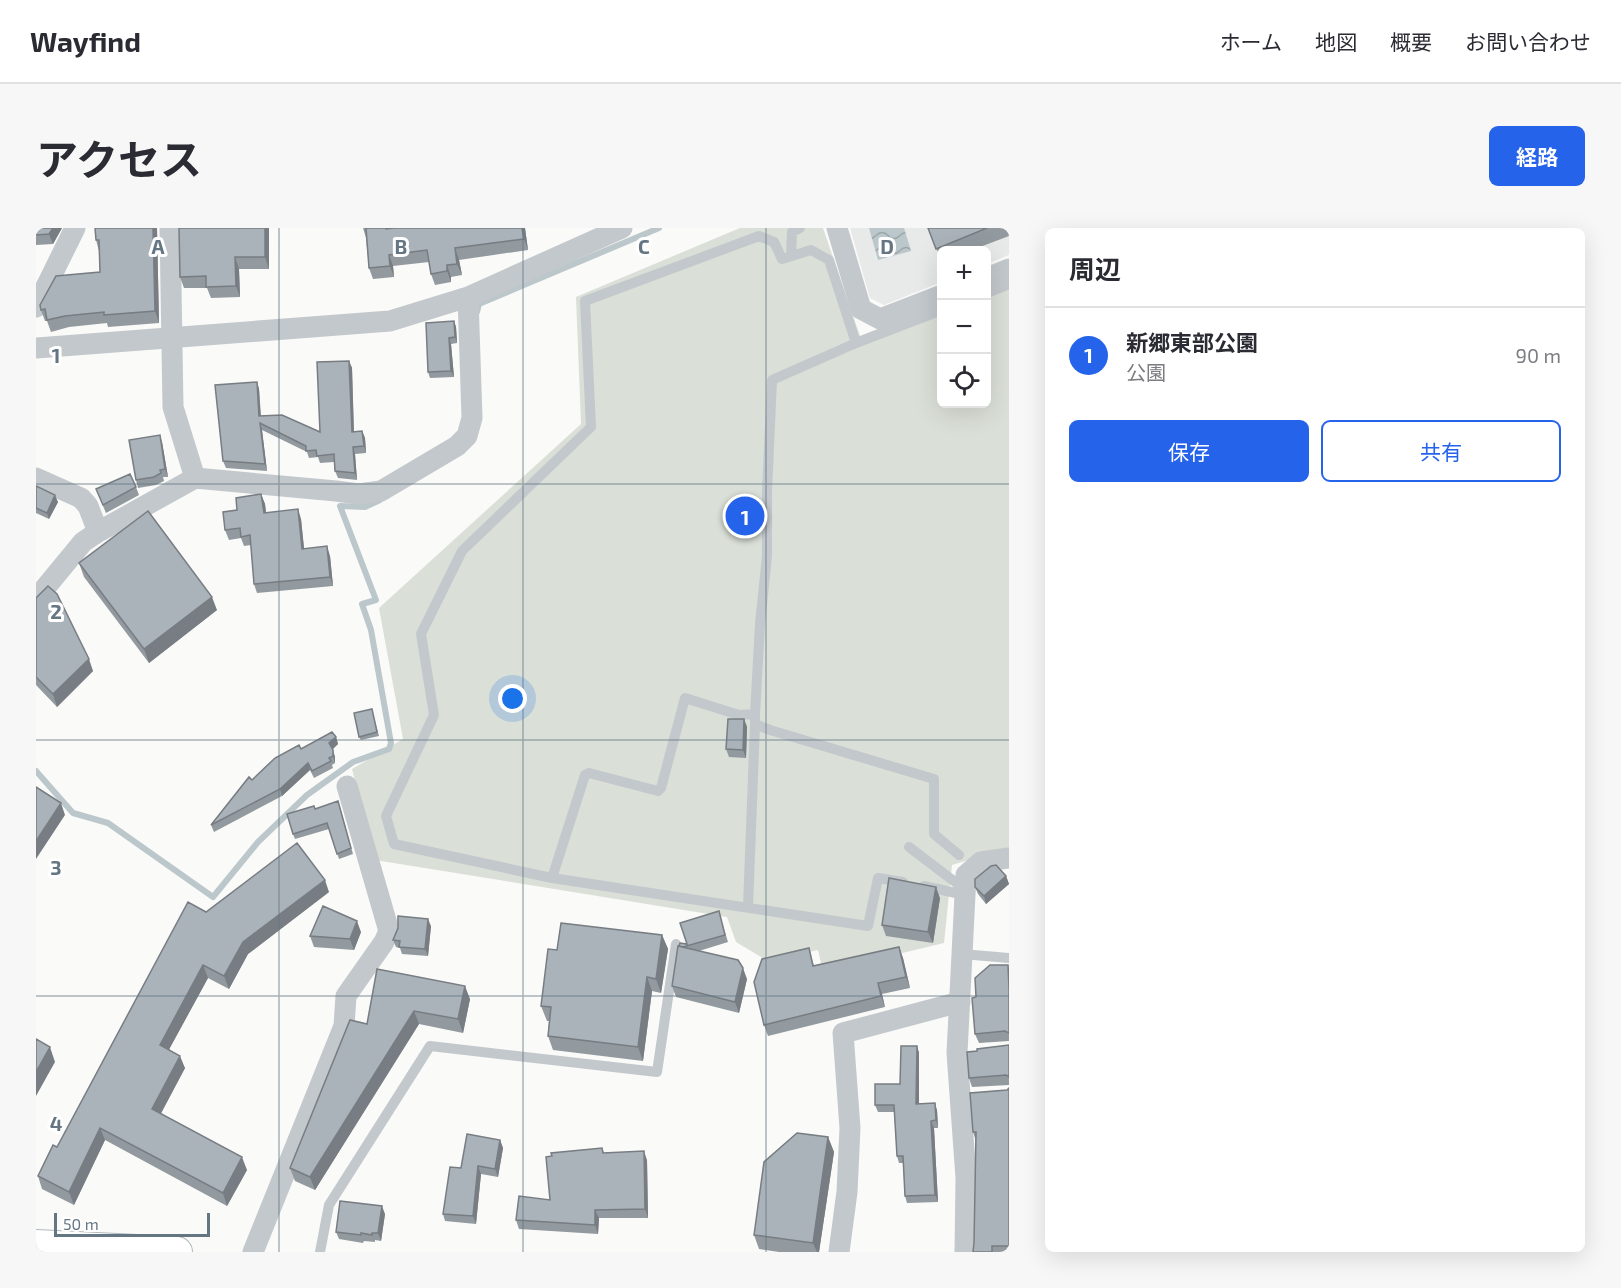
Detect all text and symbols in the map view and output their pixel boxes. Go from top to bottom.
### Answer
text: Wayfind [30,24,141,58]
text: ホーム [1220,29,1282,54]
text: 地図 [1315,29,1357,54]
text: 概要 [1390,29,1432,54]
text: お問い合わせ [1465,29,1591,54]
button: 経路 [1489,126,1585,186]
text: アクセス [36,133,202,183]
text: A [151,234,165,258]
text: B [395,234,407,258]
text: C [638,234,650,258]
text: D [880,234,894,258]
map controls [937,246,991,408]
button: + [937,246,991,300]
text: 周辺 [1069,253,1121,284]
button: − [937,300,991,354]
text: 新郷東部公園 [1126,329,1258,355]
text: 1 [52,343,60,367]
text: 1 [1084,343,1093,367]
text: 90 m [1516,343,1561,367]
button: locate [937,354,991,408]
text: 公園 [1126,360,1166,384]
button: 保存 [1069,420,1309,482]
button: 共有 [1321,420,1561,482]
pin: 1 [726,494,764,538]
text: 2 [50,599,62,623]
your location [498,684,527,713]
text: 3 [50,855,62,879]
text: 4 [50,1111,63,1135]
scale bar [54,1210,210,1238]
text: 50 m [63,1214,99,1233]

